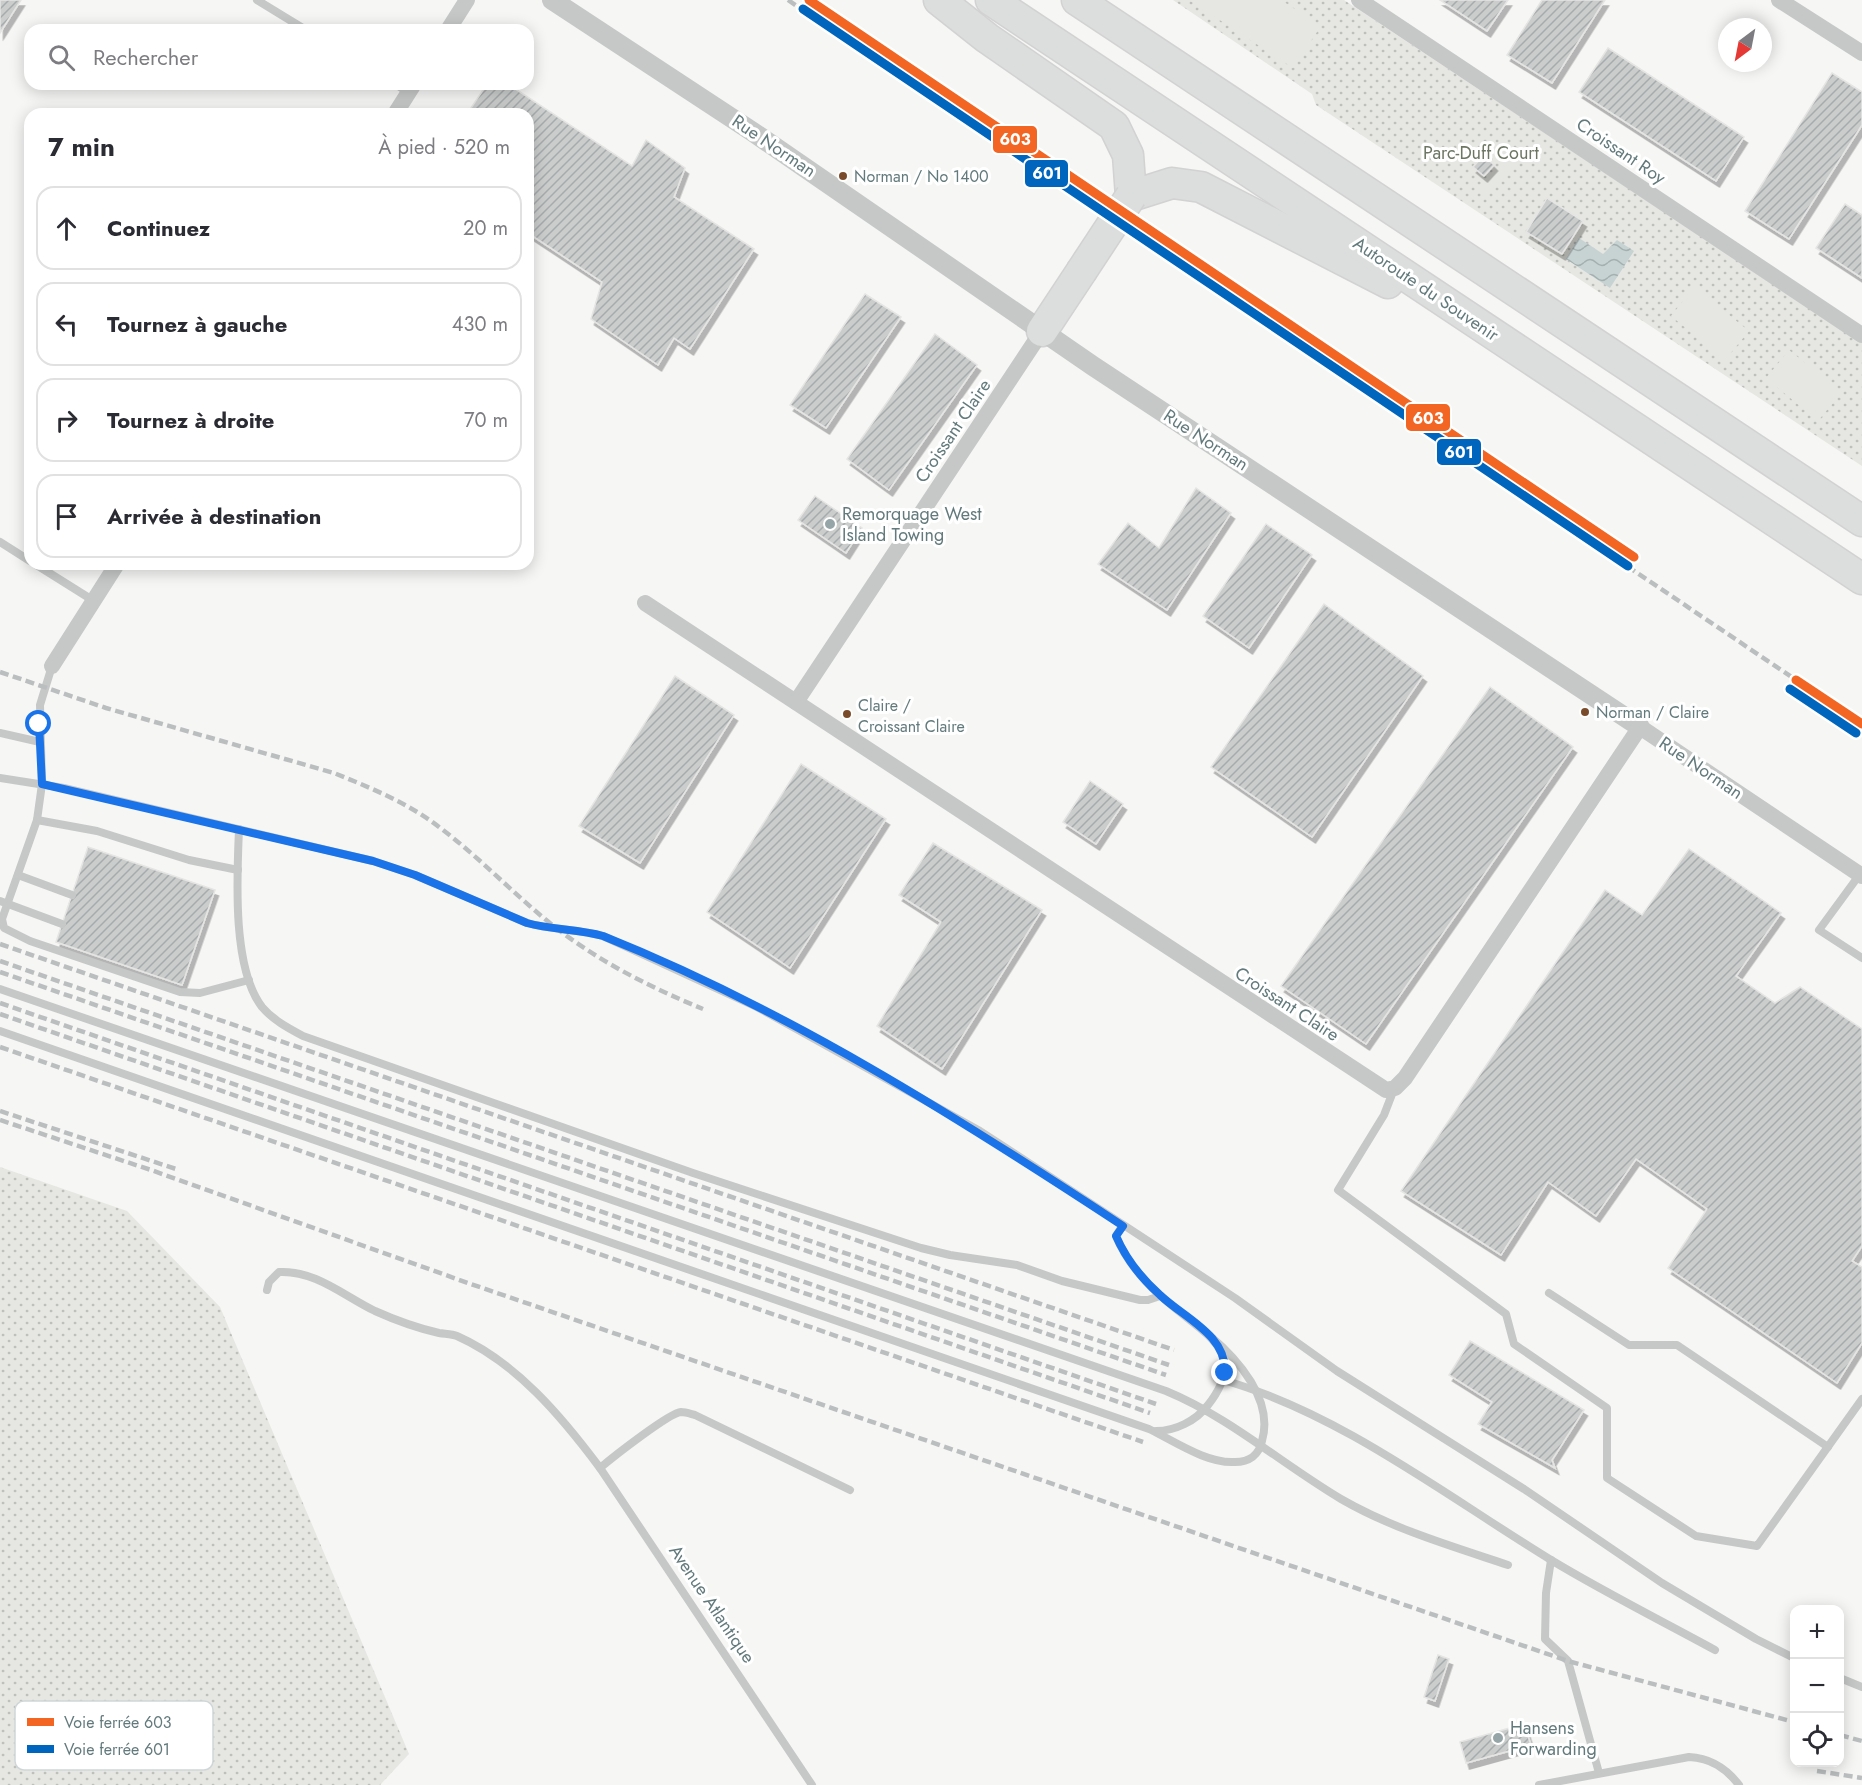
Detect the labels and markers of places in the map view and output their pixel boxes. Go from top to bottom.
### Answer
place label: Norman / No 1400 [854,165,989,188]
marker: Norman / No 1400 [837,170,849,182]
place label: Remorquage West Island Towing [842,501,982,548]
marker: Remorquage West Island Towing [823,517,837,531]
place label: Claire / Croissant Claire [858,694,965,738]
place label: Norman / Claire [1596,701,1709,724]
marker: Norman / Claire [1579,706,1591,718]
marker: Claire / Croissant Claire [841,708,853,720]
place label: Hansens Forwarding [1510,1715,1597,1762]
marker: Hansens Forwarding [1491,1731,1505,1745]

